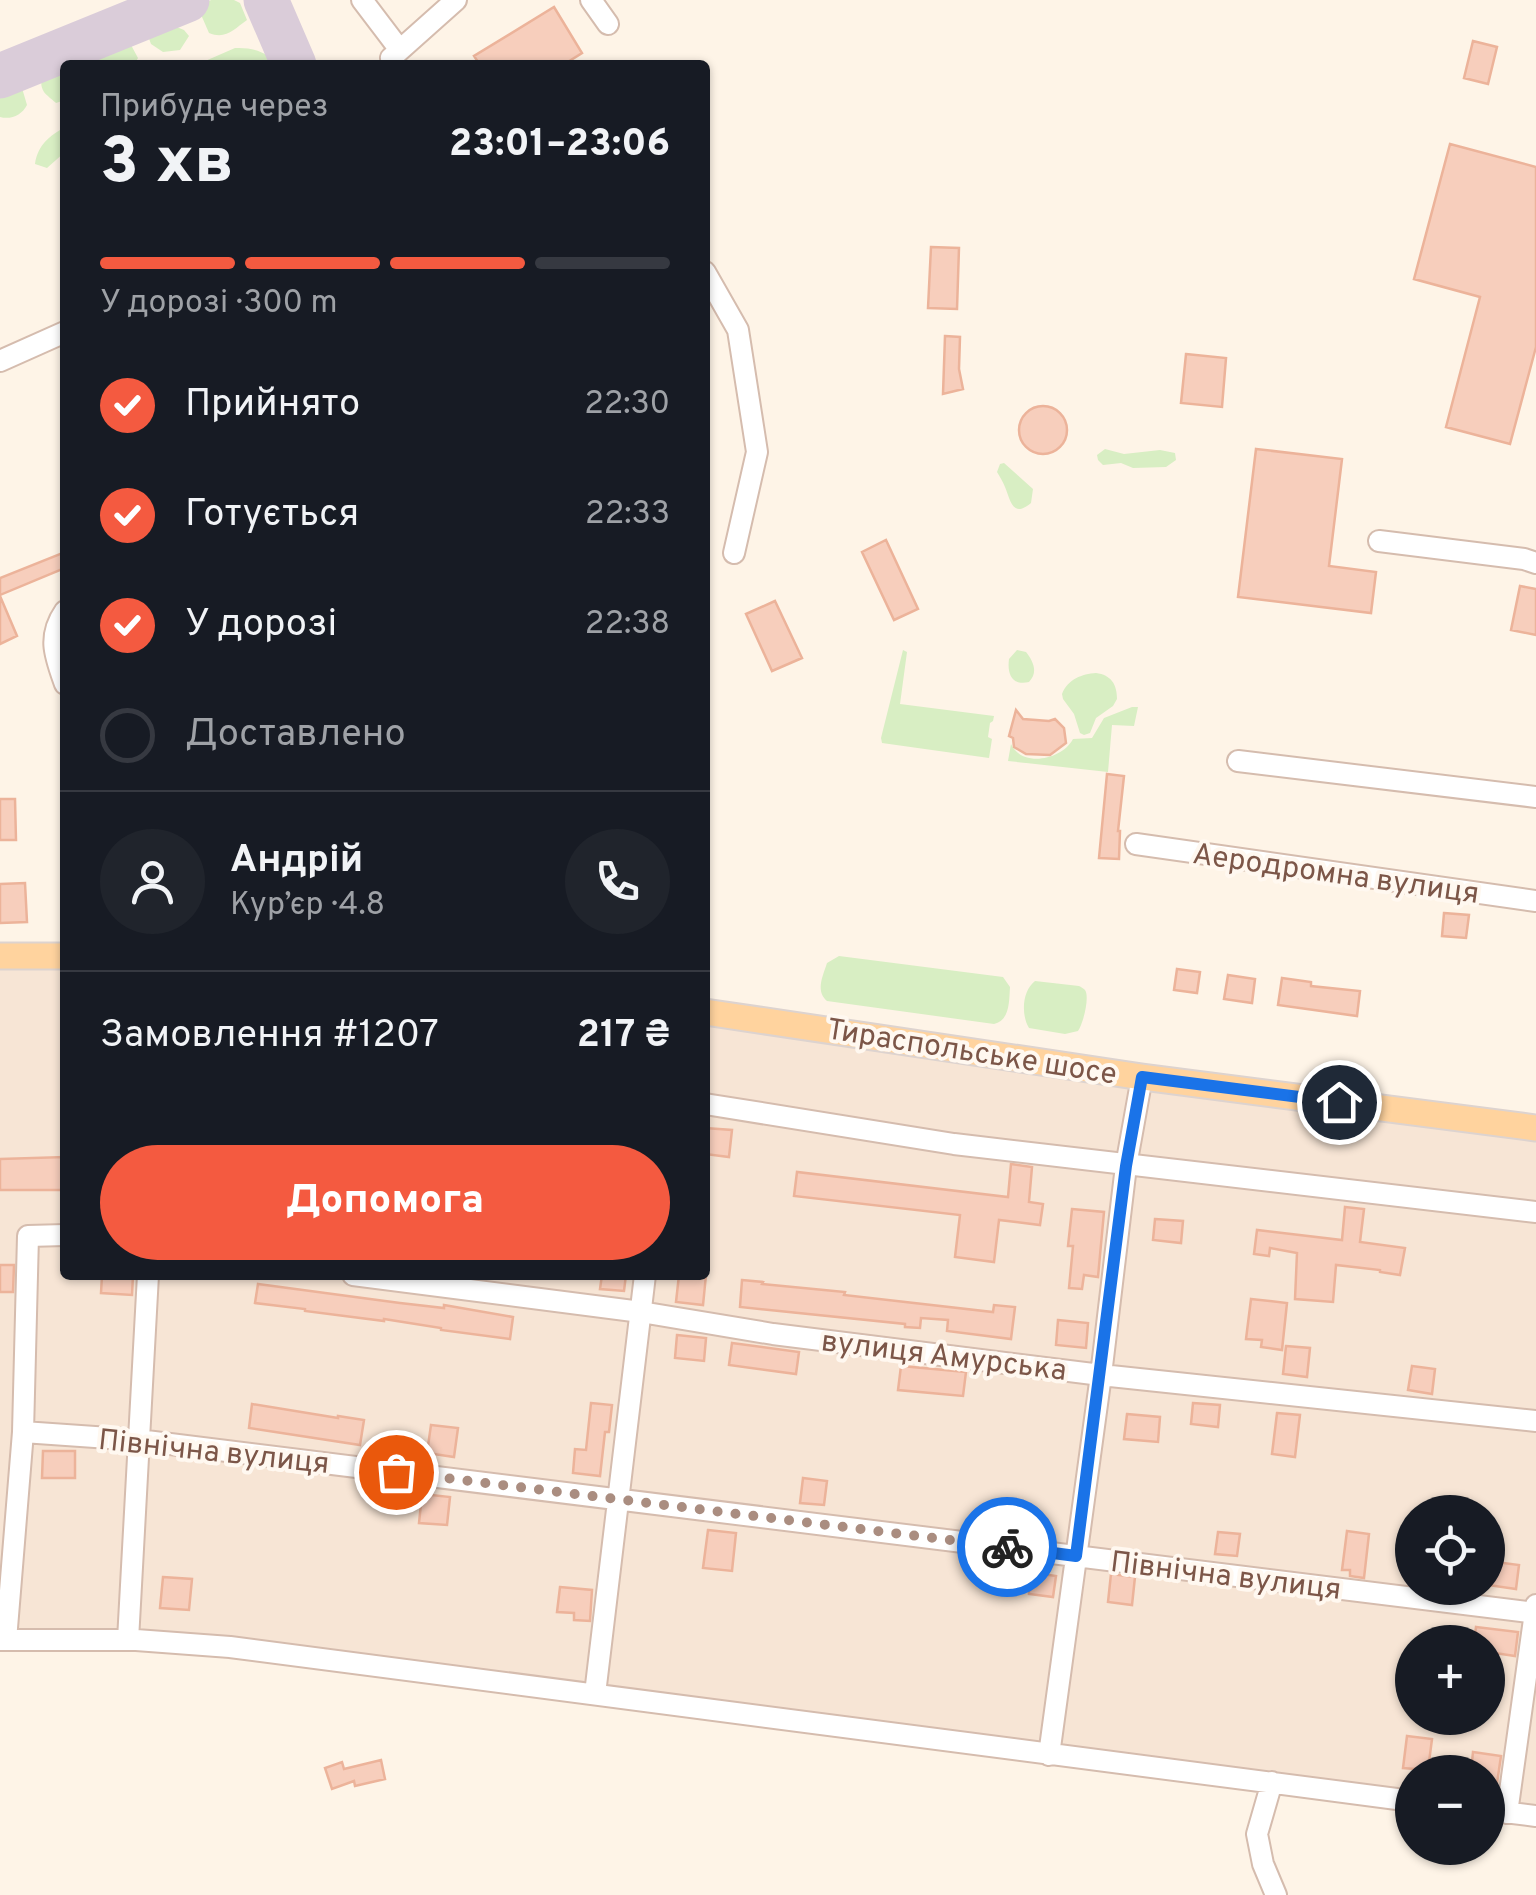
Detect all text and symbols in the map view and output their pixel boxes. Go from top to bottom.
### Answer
text: Прибуде через [100,88,329,128]
text: 23:01–23:06 [449,121,670,170]
text: 3 хв [100,124,234,206]
text: У дорозі · 300 m [100,284,338,324]
icon: check [100,378,155,433]
text: Прийнято [185,381,360,430]
text: 22:30 [584,385,670,425]
icon: check [100,488,155,543]
text: Готується [185,491,359,540]
text: 22:33 [585,495,670,535]
icon: check [100,598,155,653]
text: У дорозі [185,601,337,650]
text: 22:38 [585,605,670,645]
text: Доставлено [185,711,406,760]
button: person [100,829,205,934]
button: phone [565,829,670,934]
text: Андрій [230,837,363,886]
street label: Аеродромна вулиця [1190,837,1481,914]
text: Кур’єр · 4.8 [230,886,385,926]
text: Замовлення #1207 [100,1012,439,1061]
text: 217 ₴ [577,1012,670,1061]
street label: Тираспольське шосе [824,1012,1119,1095]
pin [1297,1060,1382,1145]
icon: home [1312,1075,1367,1130]
button: Допомога [100,1145,670,1260]
street label: вулиця Амурська [819,1324,1068,1391]
street label: Північна вулиця [96,1423,331,1484]
pin [354,1430,439,1515]
icon: bag [369,1445,424,1500]
map controls [1395,1495,1505,1865]
button: locate [1395,1495,1505,1605]
courier [957,1497,1057,1597]
icon: bike [980,1520,1035,1575]
street label: Північна вулиця [1108,1545,1343,1610]
button: + [1395,1625,1505,1735]
button: − [1395,1755,1505,1865]

